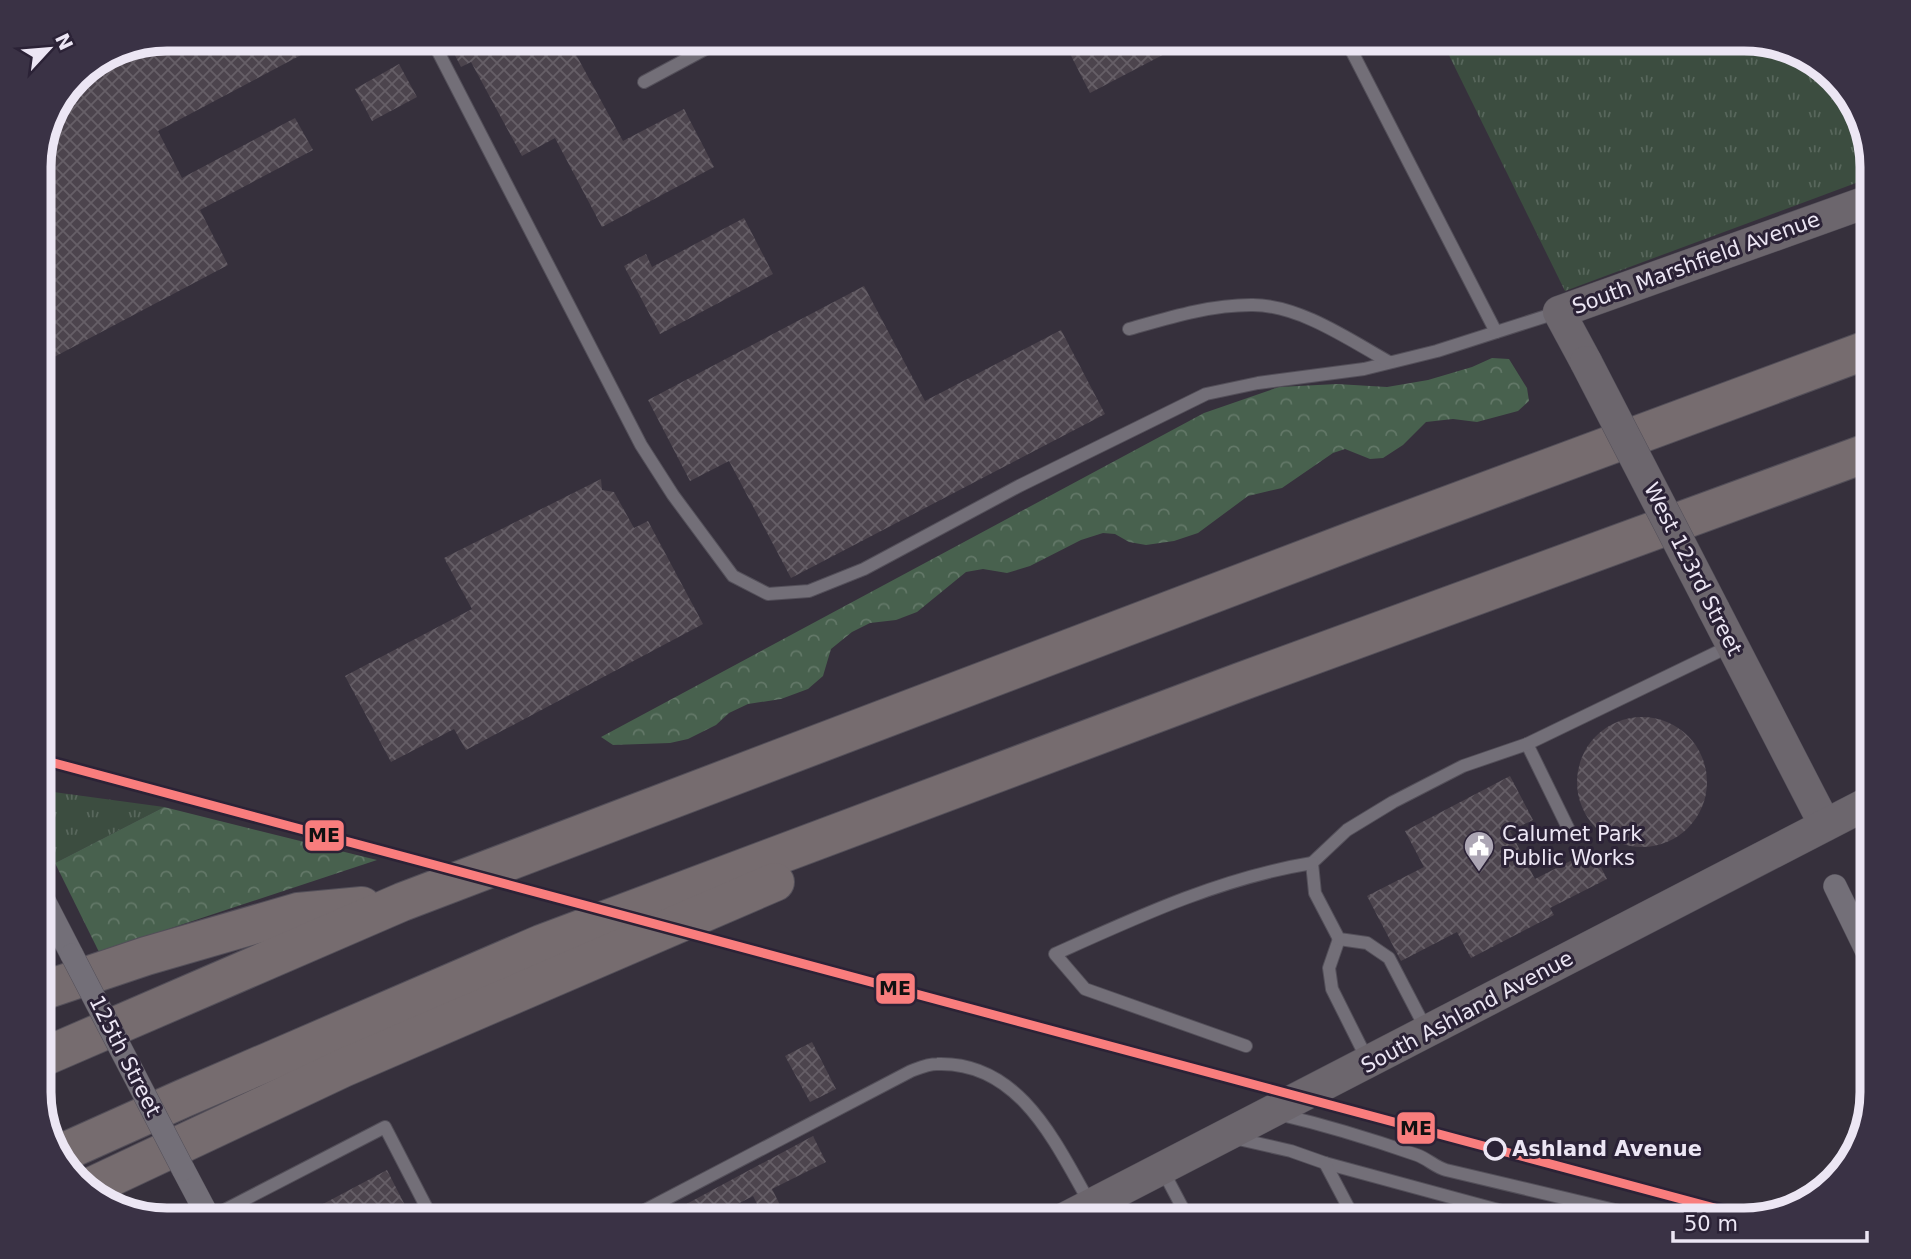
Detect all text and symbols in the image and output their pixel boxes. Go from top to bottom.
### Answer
north arrow [14,14,84,84]
text: N [51,30,78,54]
street label: South Marshfield Avenue [1569,207,1823,319]
street label: West 123rd Street [1639,479,1747,659]
line badge: ME [304,819,345,852]
place label: Calumet Park Public Works [1502,822,1643,870]
text: ME [308,824,340,846]
public building icon: Calumet Park Public Works [1462,829,1496,873]
street label: South Ashland Avenue [1357,946,1577,1078]
line badge: ME [875,972,916,1005]
text: ME [879,977,911,999]
street label: 125th Street [84,992,166,1120]
line badge: ME [1396,1111,1436,1145]
text: ME [1400,1117,1432,1139]
place label: Ashland Avenue [1512,1137,1702,1161]
marker: Ashland Avenue [1484,1138,1506,1160]
scale bar [1673,1200,1867,1244]
text: 50 m [1684,1212,1738,1236]

